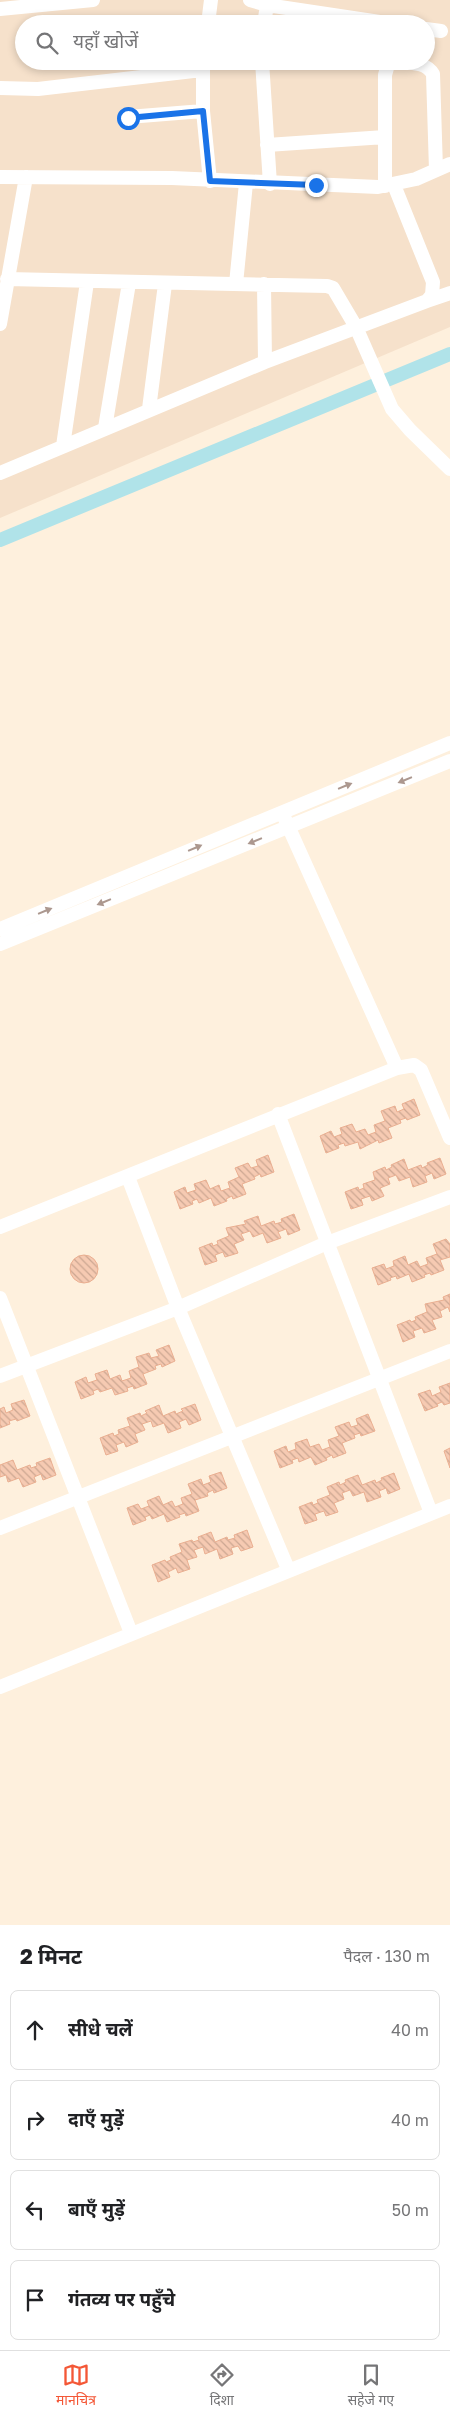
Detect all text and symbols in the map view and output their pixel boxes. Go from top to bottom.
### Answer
search box [15,15,435,70]
icon: search [33,29,61,57]
text: यहाँ खोजें [73,29,138,52]
route start [117,107,140,130]
route end [305,174,328,197]
one-way arrow [398,776,412,784]
one-way arrow [338,781,352,789]
one-way arrow [247,838,262,845]
one-way arrow [188,844,202,852]
one-way arrow [97,898,111,906]
one-way arrow [38,906,52,914]
text: 2 मिनट [20,1943,82,1969]
text: पैदल · 130 m [344,1946,430,1966]
icon: ahead [21,2016,49,2044]
text: सीधे चलें [68,2017,133,2040]
text: 40 m [391,2020,429,2040]
icon: right [21,2106,49,2134]
text: दाएँ मुड़ें [68,2107,124,2130]
text: 40 m [391,2110,429,2130]
icon: left [21,2196,49,2224]
text: बाएँ मुड़ें [68,2197,125,2220]
text: 50 m [392,2200,429,2220]
icon: arrive [21,2286,49,2314]
text: गंतव्य पर पहुँचे [68,2287,175,2310]
tab: मानचित्र [56,2361,96,2411]
tab: दिशा [208,2361,236,2411]
tab: सहेजे गए [348,2361,394,2411]

